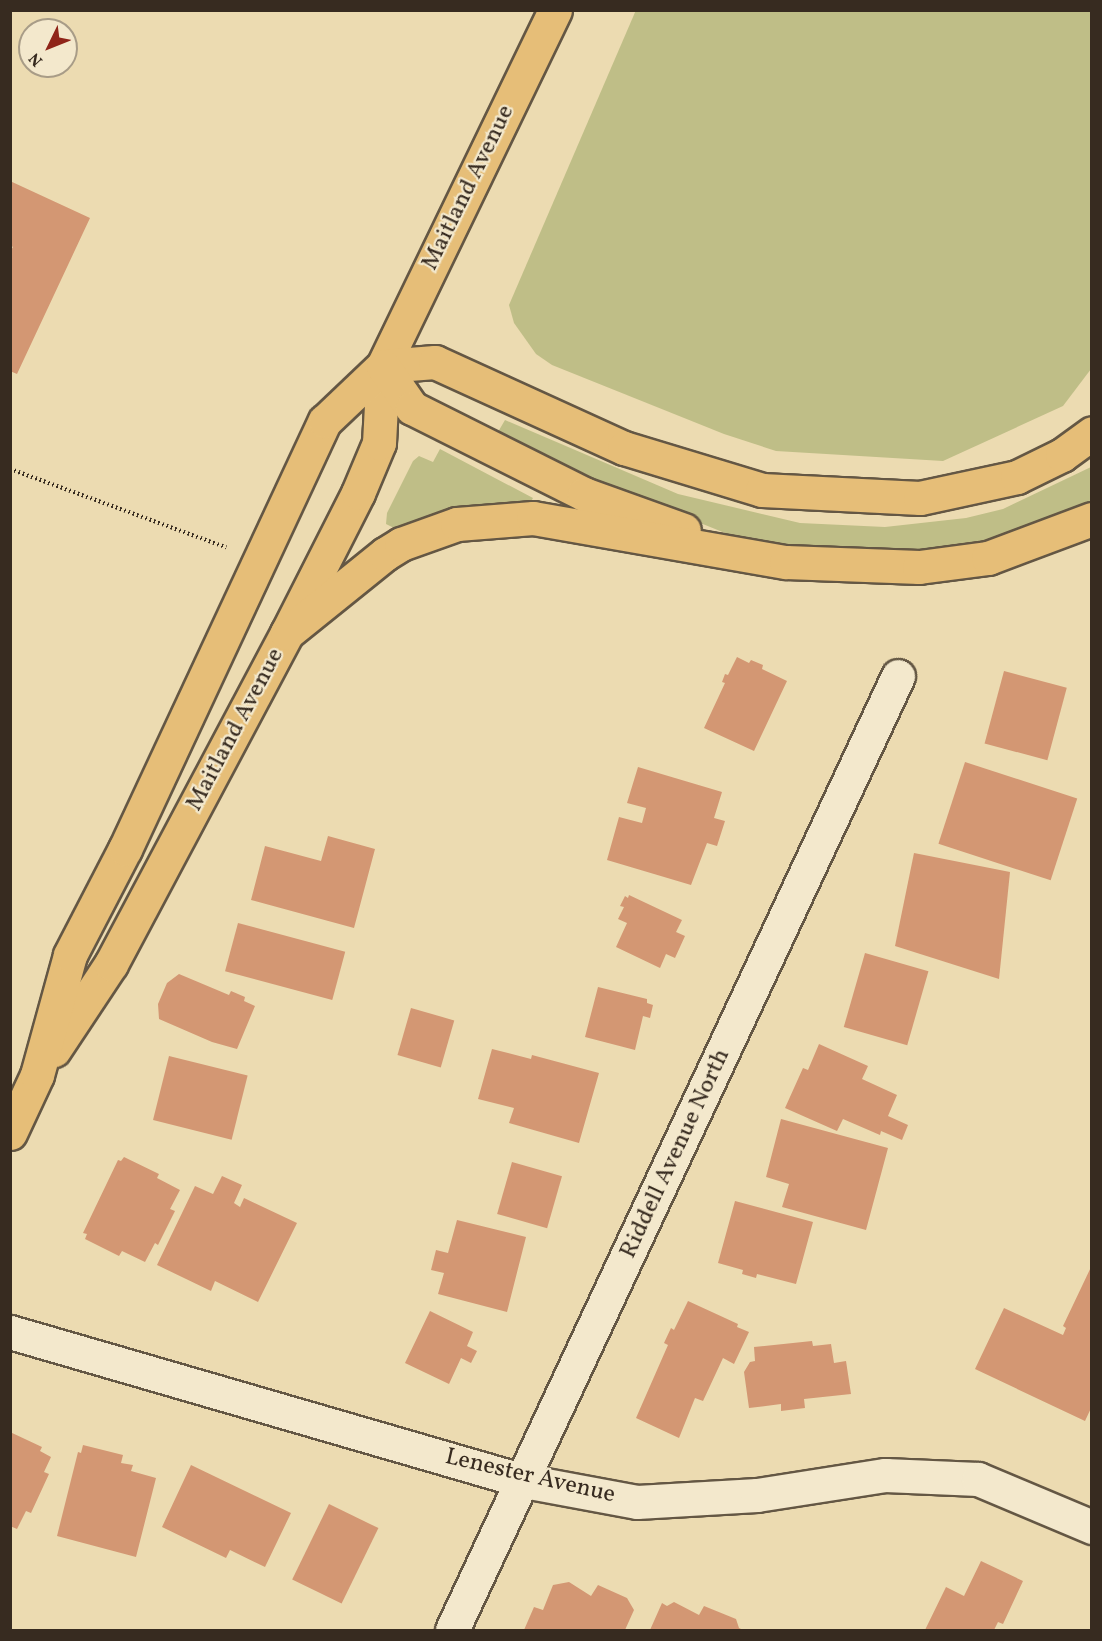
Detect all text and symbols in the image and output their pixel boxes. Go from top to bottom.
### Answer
north arrow [18,18,78,78]
text: N [24,47,48,71]
street label: Maitland Avenue [417,101,521,275]
street label: Maitland Avenue [181,644,291,816]
street label: Riddell Avenue North [615,1045,737,1263]
street label: Lenester Avenue [442,1443,618,1511]

